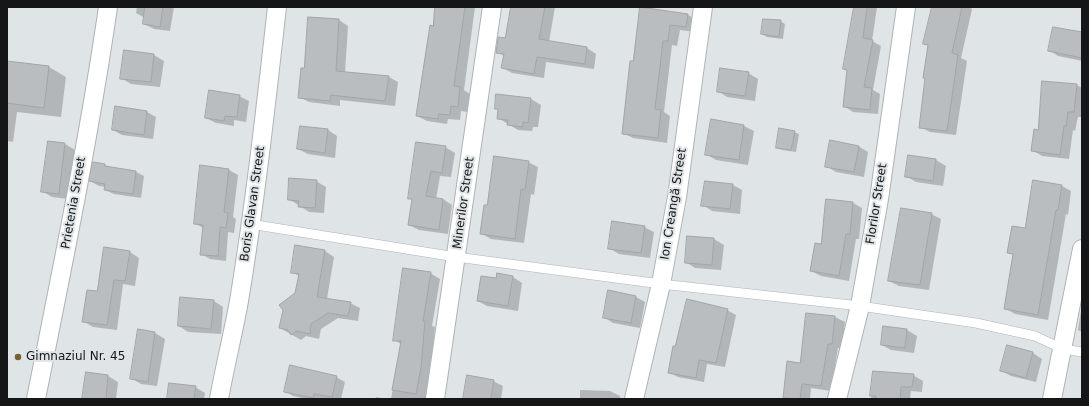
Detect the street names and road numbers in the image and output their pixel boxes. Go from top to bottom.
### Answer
street label: Boris Glavan Street [238,145,268,263]
street label: Ion Creangă Street [658,147,690,261]
street label: Prietenia Street [59,156,89,250]
street label: Minerilor Street [450,156,478,250]
street label: Florilor Street [863,163,891,245]

